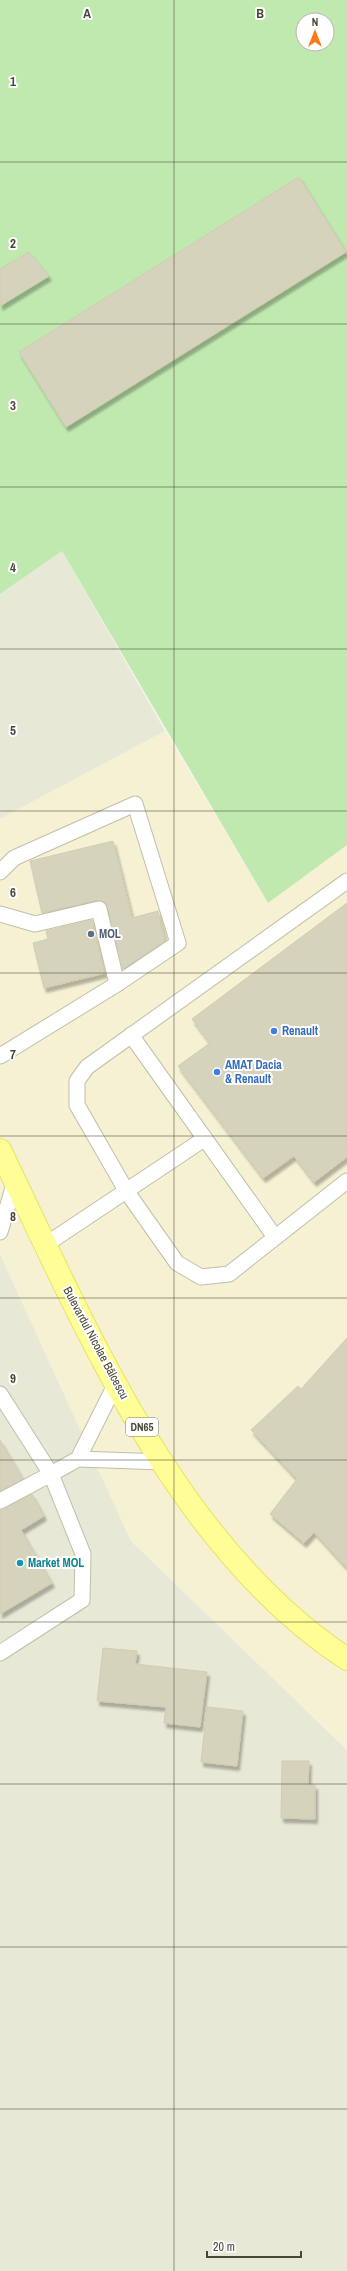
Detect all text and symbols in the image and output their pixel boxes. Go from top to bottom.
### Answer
text: A [83,5,91,22]
text: B [256,5,264,22]
north arrow [295,12,335,52]
text: N [312,15,318,29]
text: 1 [10,73,16,90]
text: 2 [10,235,16,252]
text: 3 [10,397,16,414]
text: 4 [10,559,16,576]
text: 5 [10,722,16,739]
text: 6 [10,884,16,901]
place label: MOL [99,926,121,942]
marker: MOL [86,929,96,939]
place label: Renault [282,1023,319,1039]
marker: Renault [269,1026,279,1036]
text: 7 [10,1046,16,1063]
place label: AMAT Dacia & Renault [225,1057,282,1087]
marker: AMAT Dacia & Renault [212,1067,222,1077]
text: 8 [10,1208,16,1225]
street label: Bulevardul Nicolae Bălcescu [60,1284,132,1402]
text: 9 [10,1370,16,1387]
road number: DN65 [126,1418,158,1436]
place label: Market MOL [28,1555,84,1571]
marker: Market MOL [15,1558,25,1568]
scale bar [207,2233,301,2259]
text: 20 m [213,2239,235,2255]

